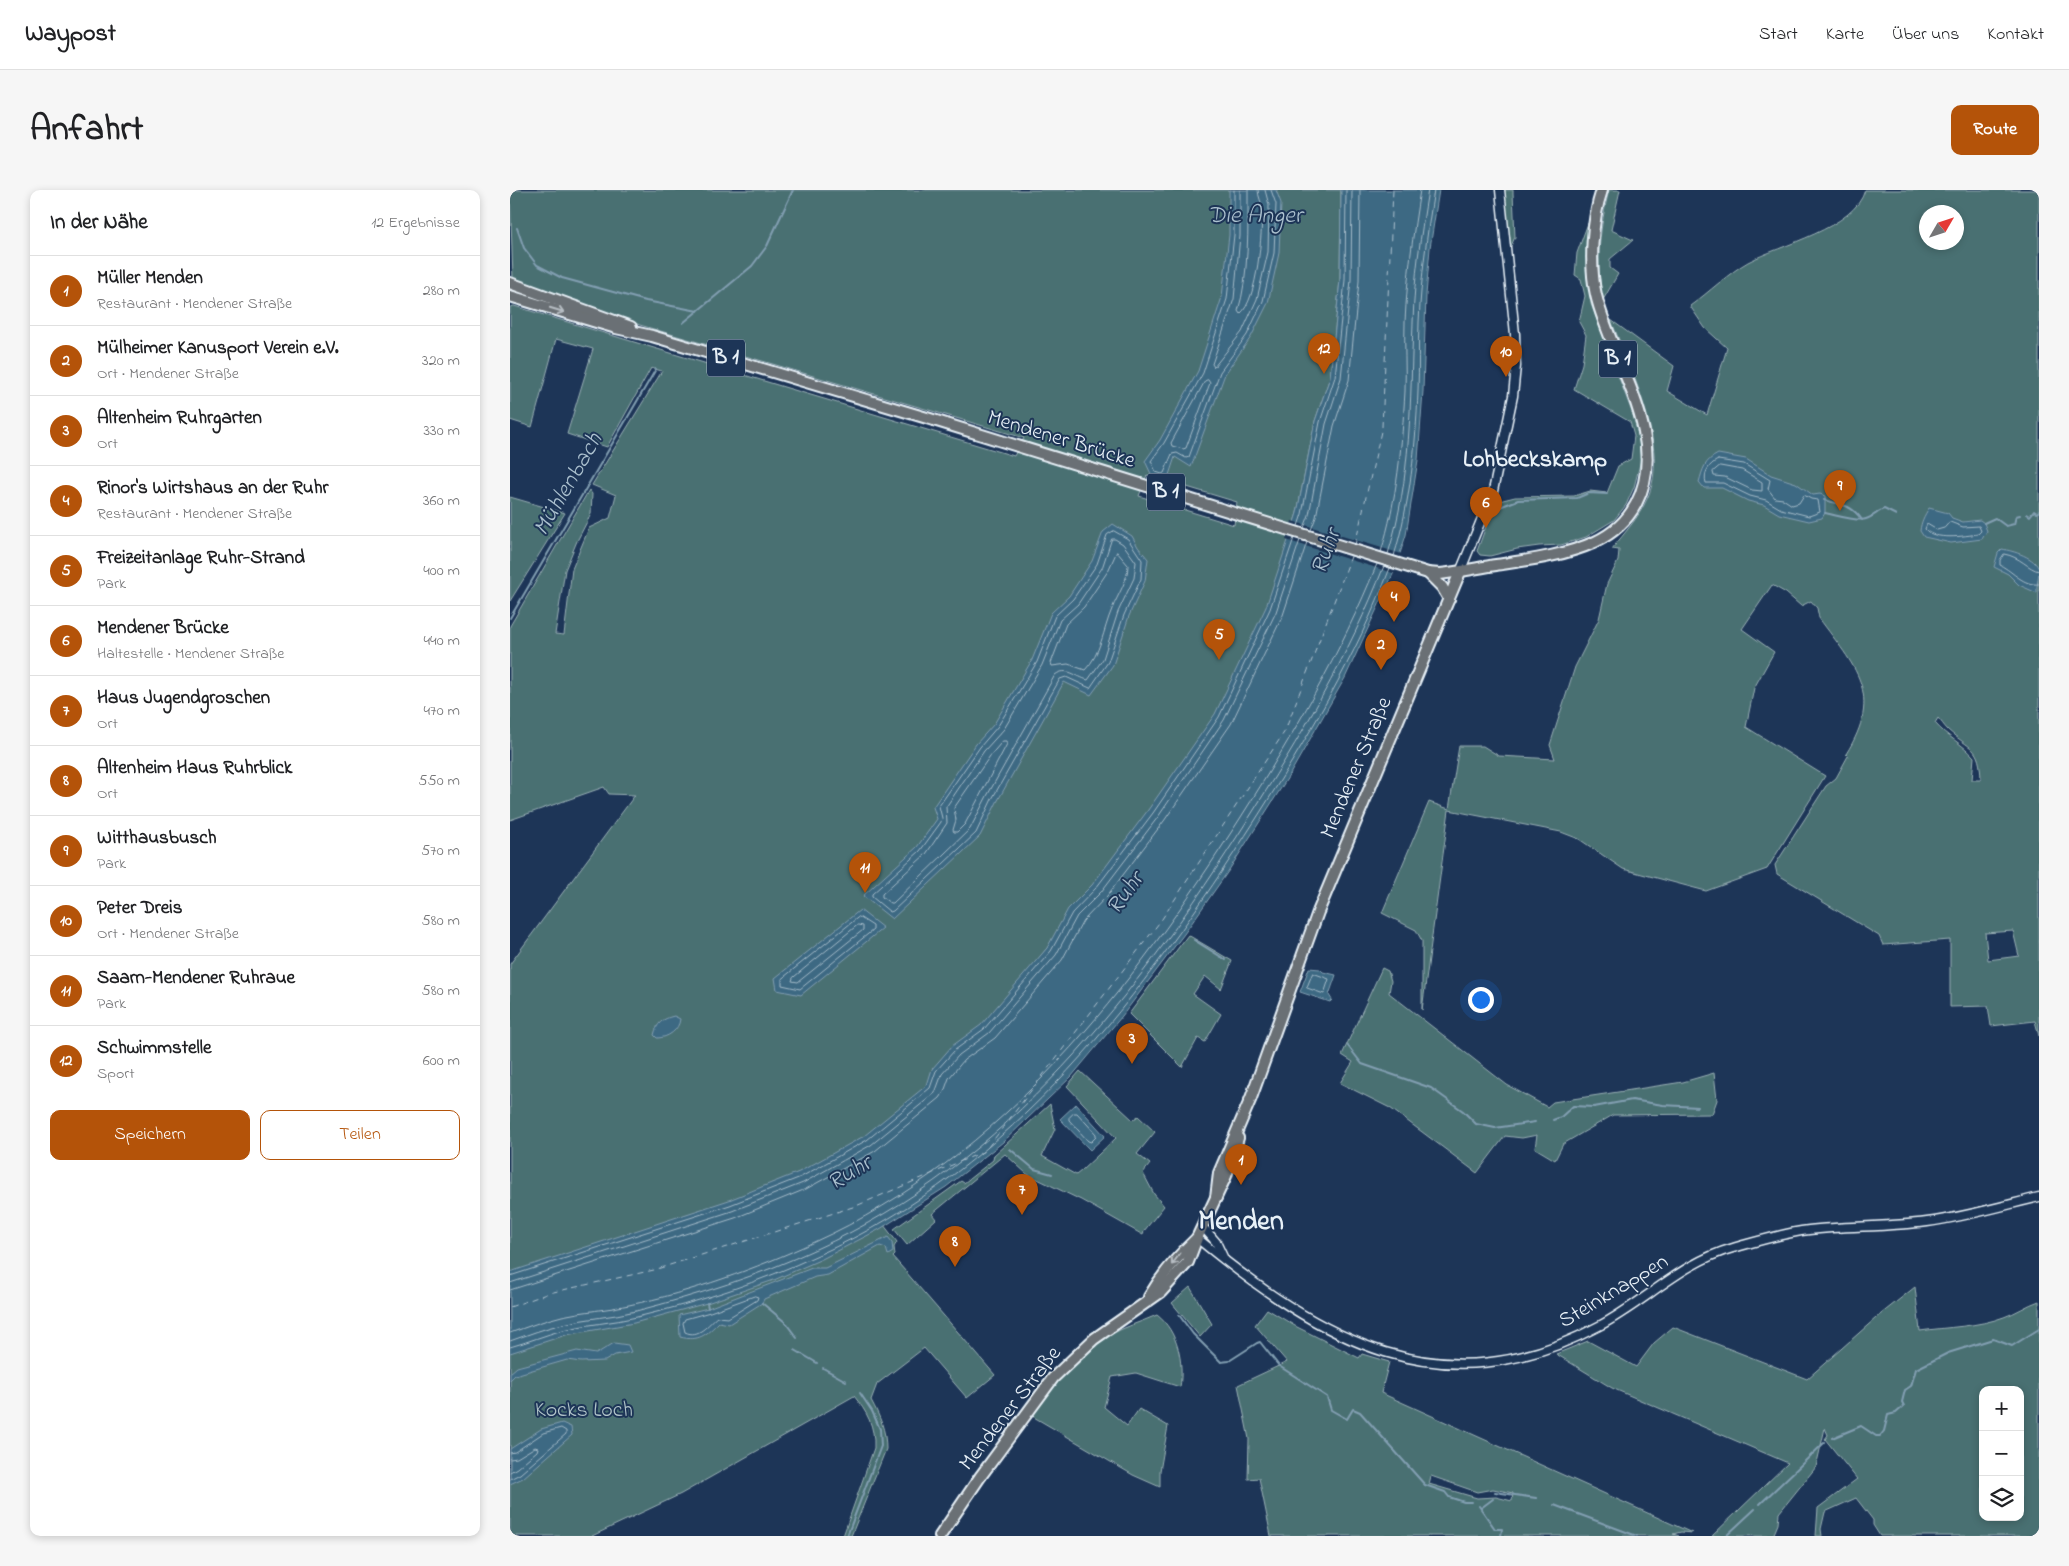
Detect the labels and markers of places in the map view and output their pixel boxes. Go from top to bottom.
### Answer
pin: 12 [1308,333,1340,374]
pin: 10 [1490,336,1522,377]
pin: 9 [1824,470,1856,511]
pin: 6 [1470,487,1502,528]
pin: 4 [1378,581,1410,622]
pin: 5 [1203,619,1235,660]
pin: 2 [1365,629,1397,670]
pin: 11 [849,852,881,893]
pin: 3 [1116,1023,1148,1064]
pin: 1 [1225,1144,1257,1185]
pin: 7 [1006,1174,1038,1215]
pin: 8 [939,1226,971,1267]

